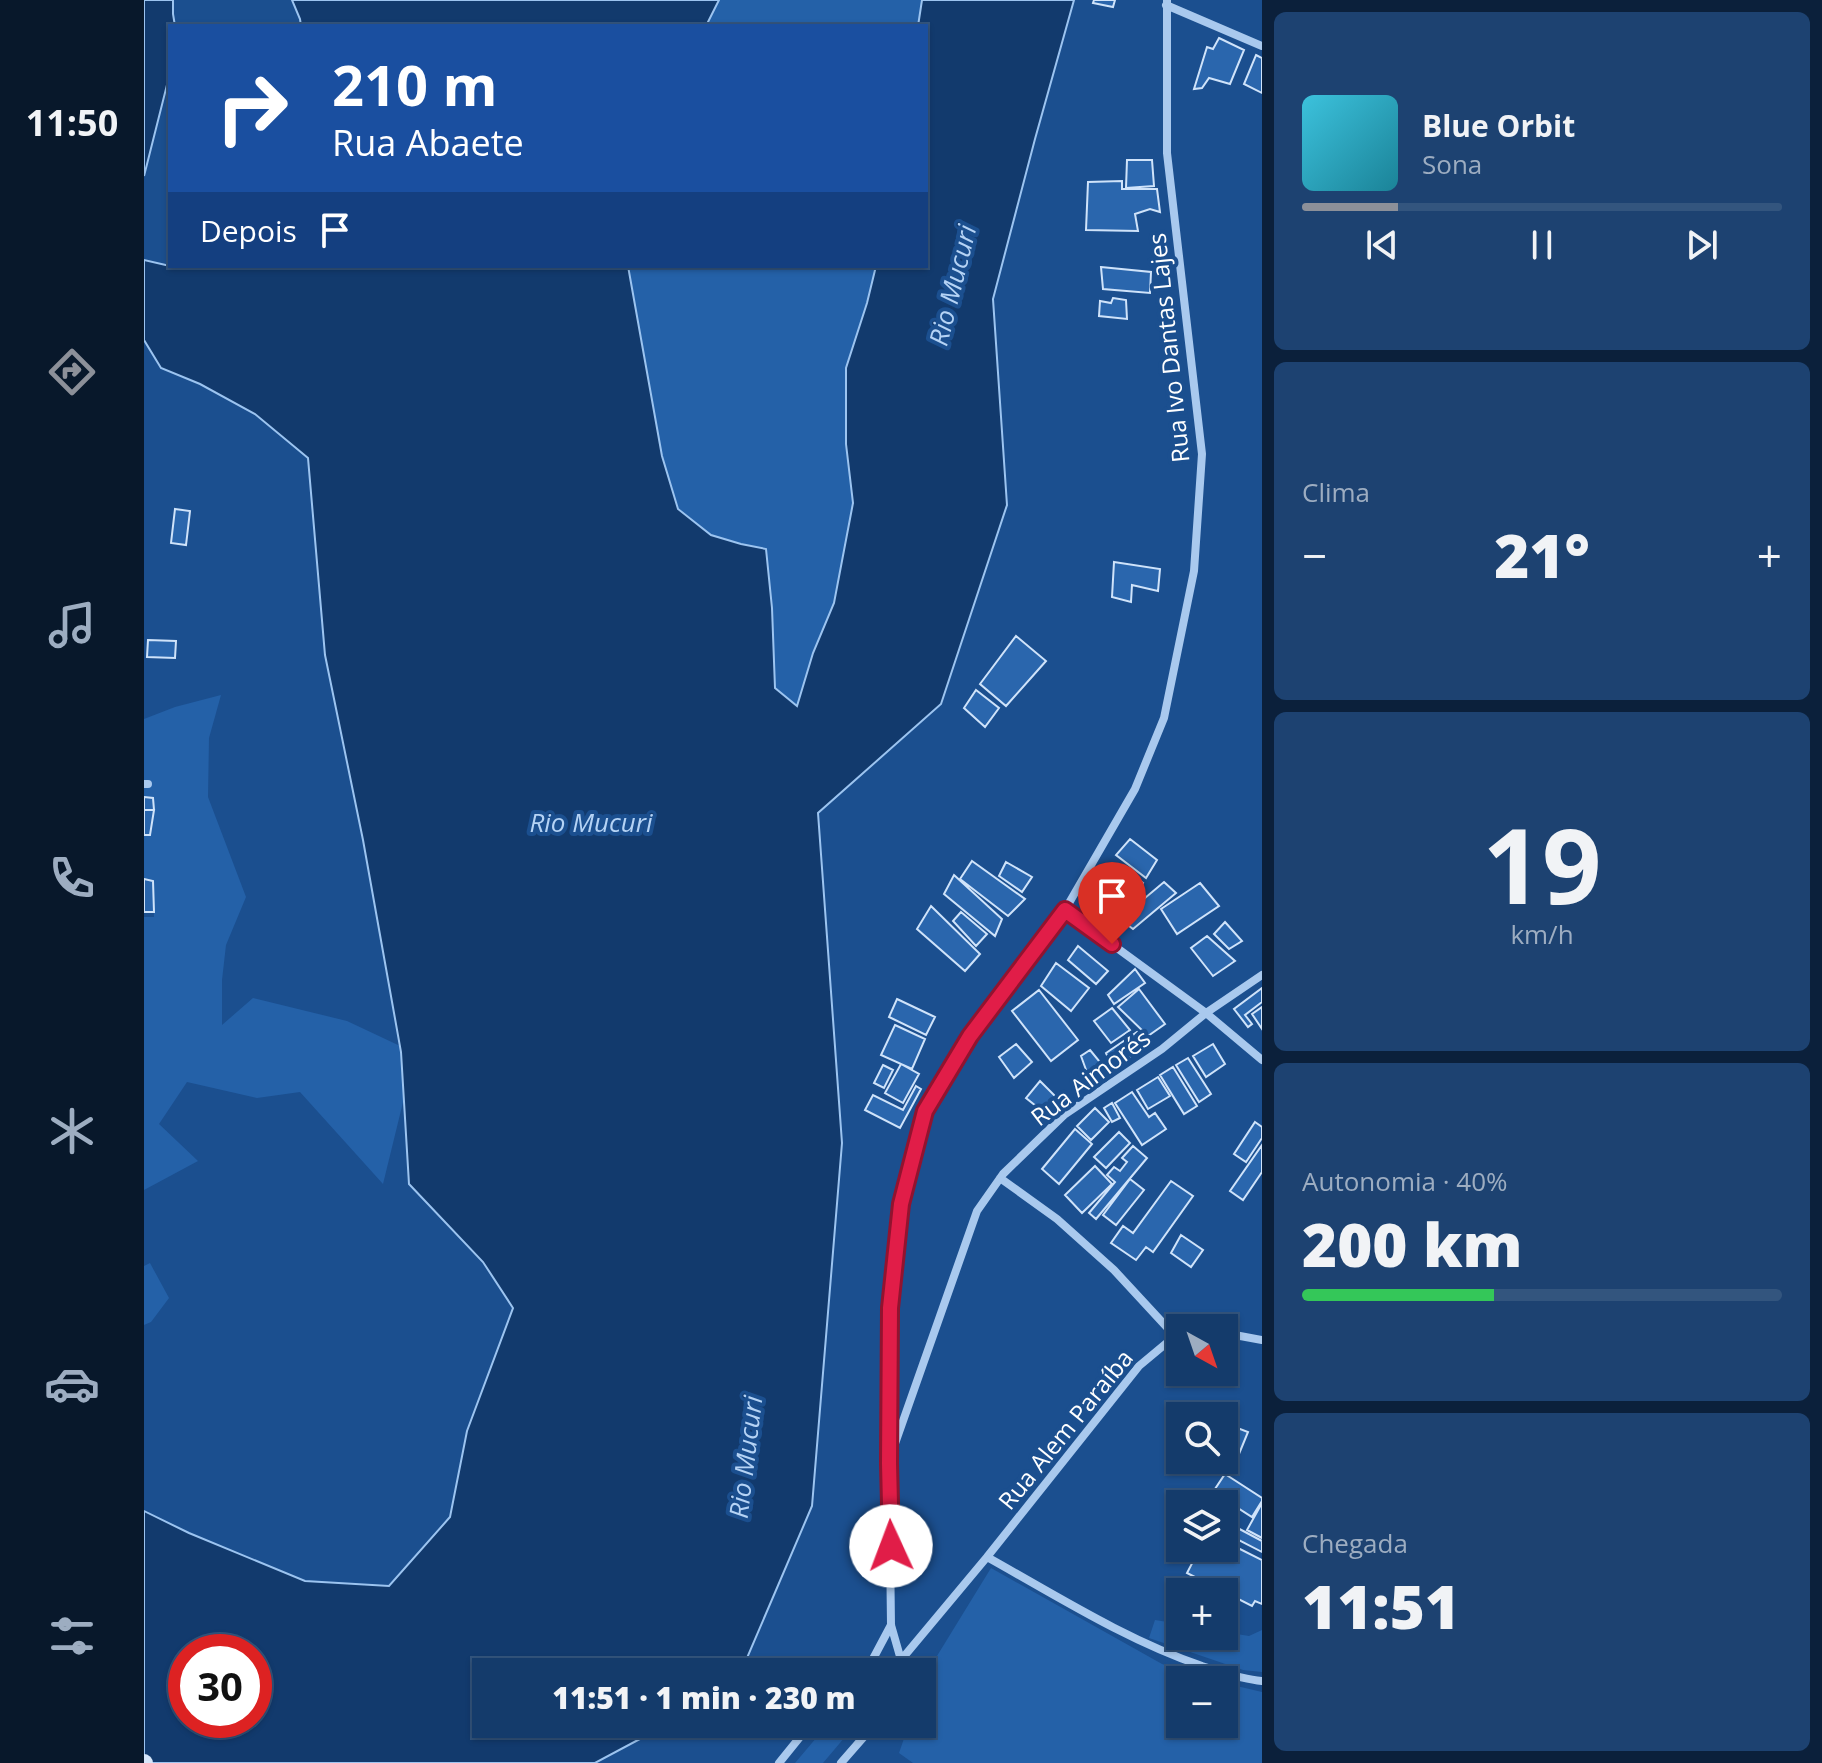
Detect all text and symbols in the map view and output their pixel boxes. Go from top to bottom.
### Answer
text: 210 m [332,46,498,122]
icon: right [200,56,304,160]
text: 11:50 [26,98,118,147]
text: Blue Orbit [1422,105,1575,146]
text: Rua Abaete [332,118,524,167]
text: Sona [1422,146,1482,182]
icon: arrive [313,208,357,252]
text: Depois [200,210,297,251]
water label: Rio Mucuri [920,220,984,349]
icon: previous [1360,223,1404,267]
icon: pause [1520,223,1564,267]
icon: next [1680,223,1724,267]
street label: Rua Ivo Dantas Lajes [1140,232,1196,464]
icon: directions [44,344,100,400]
text: Clima [1302,474,1370,510]
text: 21° [1494,514,1590,596]
text: − [1302,525,1327,585]
text: + [1757,525,1782,585]
icon: music [44,597,100,653]
text: 19 [1483,793,1601,934]
water label: Rio Mucuri [529,804,653,840]
icon: phone [44,850,100,906]
pin [1078,862,1146,944]
icon: arrive [1090,874,1134,918]
text: km/h [1510,916,1574,952]
street label: Rua Aimorés [1023,1021,1157,1133]
icon: climate [44,1103,100,1159]
text: Autonomia · 40% [1302,1163,1508,1199]
text: 200 km [1302,1203,1523,1285]
north arrow [1166,1314,1238,1386]
map controls [1166,1314,1238,1738]
street label: Rua Alem Paraíba [990,1342,1140,1516]
icon: car [44,1356,100,1412]
water label: Rio Mucuri [720,1393,770,1520]
button: search [1166,1402,1238,1474]
button: layers [1166,1490,1238,1562]
position arrow [849,1504,933,1588]
text: Chegada [1302,1525,1408,1561]
text: 11:51 [1302,1565,1460,1647]
button: + [1166,1578,1238,1650]
icon: filters [44,1608,100,1664]
speed limit sign: 30 [168,1634,272,1738]
button: − [1166,1666,1238,1738]
text: 11:51 · 1 min · 230 m [552,1677,856,1718]

